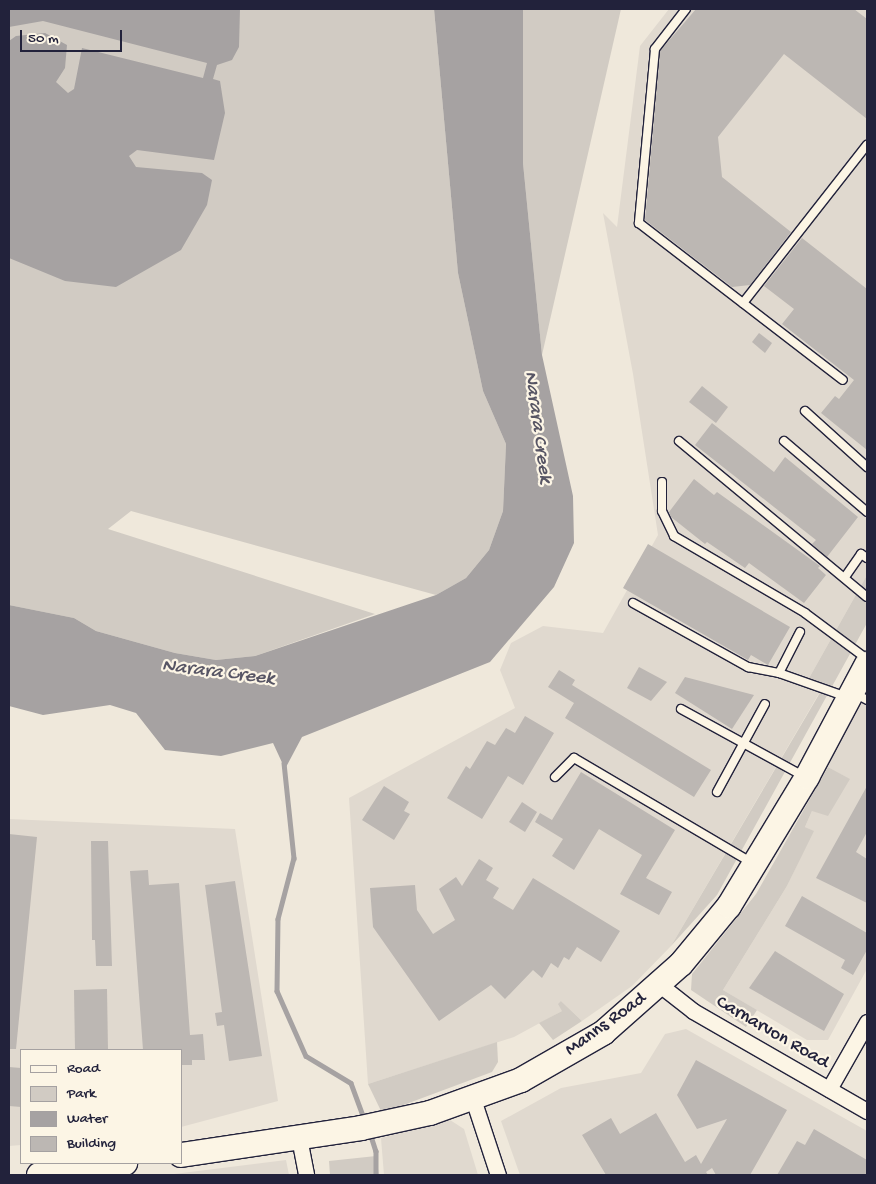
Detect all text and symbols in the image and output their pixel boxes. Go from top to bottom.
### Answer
scale bar [22,20,125,52]
text: 50 m [28,30,59,48]
water label: Narara Creek [517,370,557,484]
water label: Narara Creek [161,654,275,692]
street label: Manns Road [561,988,651,1062]
street label: Carnarvon Road [711,991,833,1075]
legend [20,1049,182,1164]
text: Road [67,1060,100,1078]
text: Park [67,1085,96,1103]
text: Water [67,1110,107,1128]
text: Building [67,1135,116,1153]

